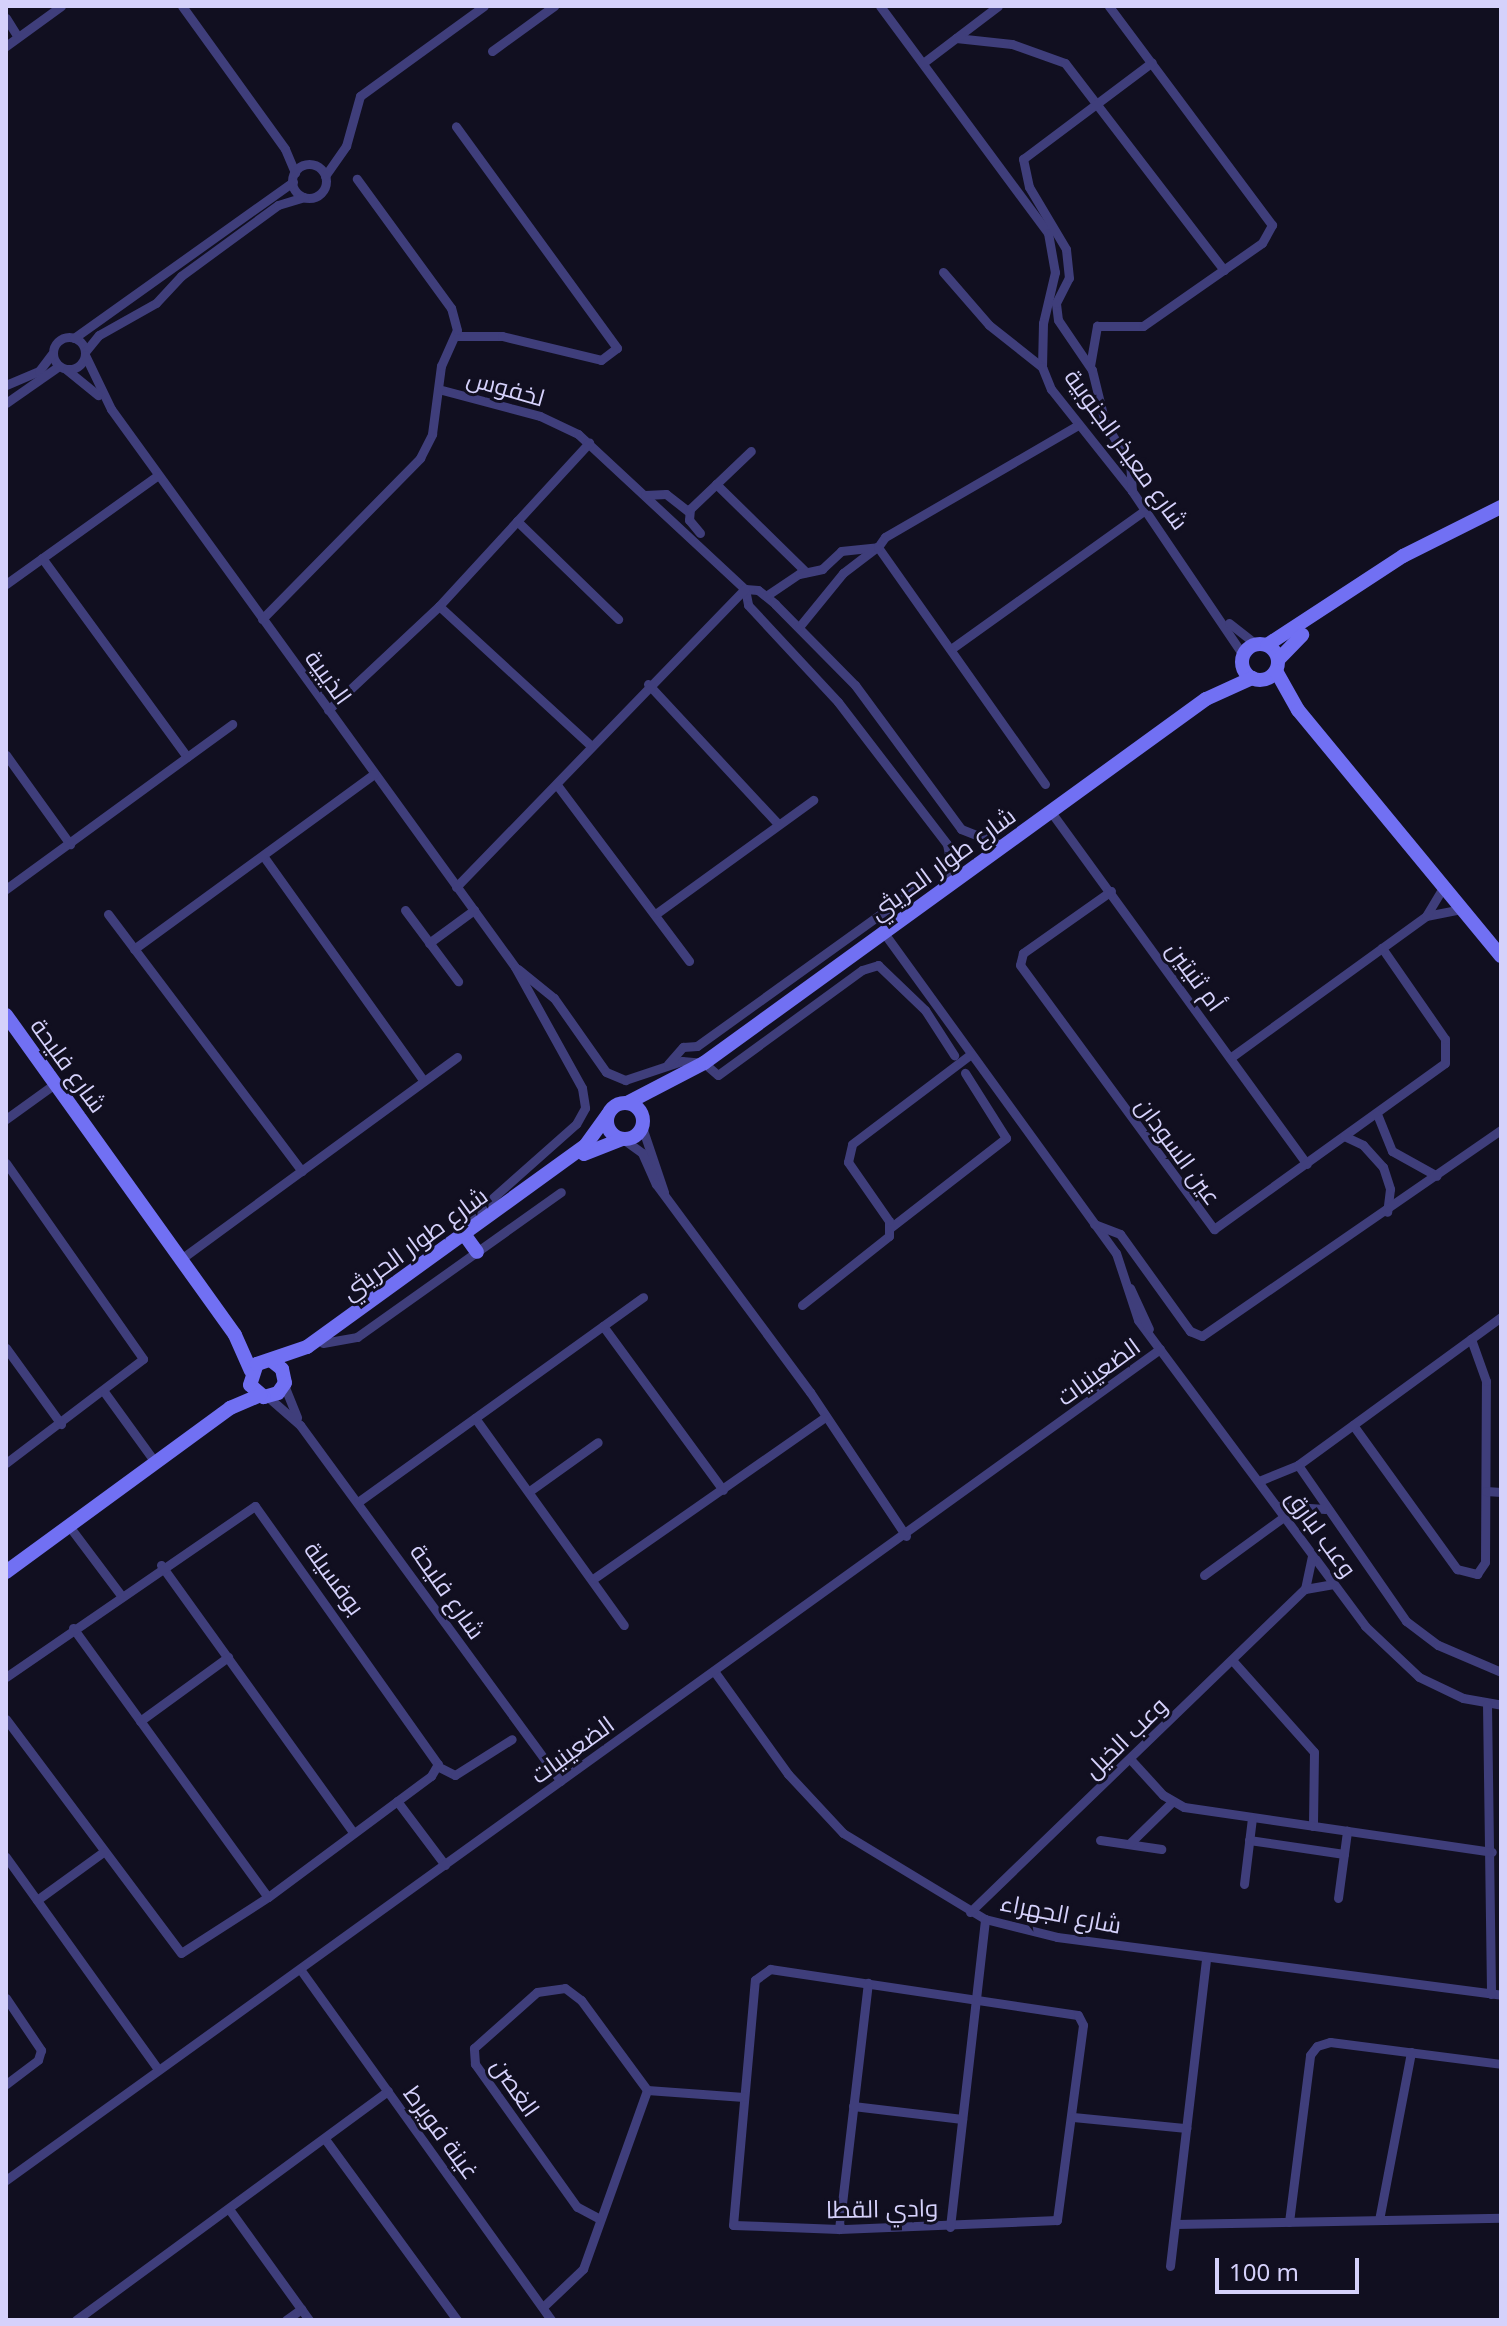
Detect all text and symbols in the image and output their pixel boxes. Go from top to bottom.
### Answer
street label: لخفوس [464,362,548,412]
street label: شارع معيذر الجنوبية [1059,363,1195,535]
street label: الذيبية [300,644,358,710]
street label: شارع طوار الحريثي [863,800,1021,926]
street label: أم ثنيتين [1161,936,1231,1016]
street label: شارع فليحة [25,1012,113,1118]
street label: عين السودان [1130,1092,1228,1210]
street label: شارع طوار الحريثي [335,1180,493,1306]
street label: الضعينيات [1051,1331,1145,1411]
street label: وعب لبارق [1281,1484,1363,1582]
street label: بوفسيلة [299,1536,371,1620]
street label: شارع فليحة [405,1538,491,1644]
street label: وعب الخيل [1077,1690,1173,1784]
street label: الضعينيات [525,1709,619,1789]
street label: شارع الجهراء [998,1887,1124,1939]
street label: الغصن [486,2052,546,2122]
street label: غينة فويرط [398,2080,486,2184]
street label: وادي القطا [826,2193,938,2223]
scale bar [1219,2242,1363,2292]
text: 100 m [1229,2255,1299,2288]

